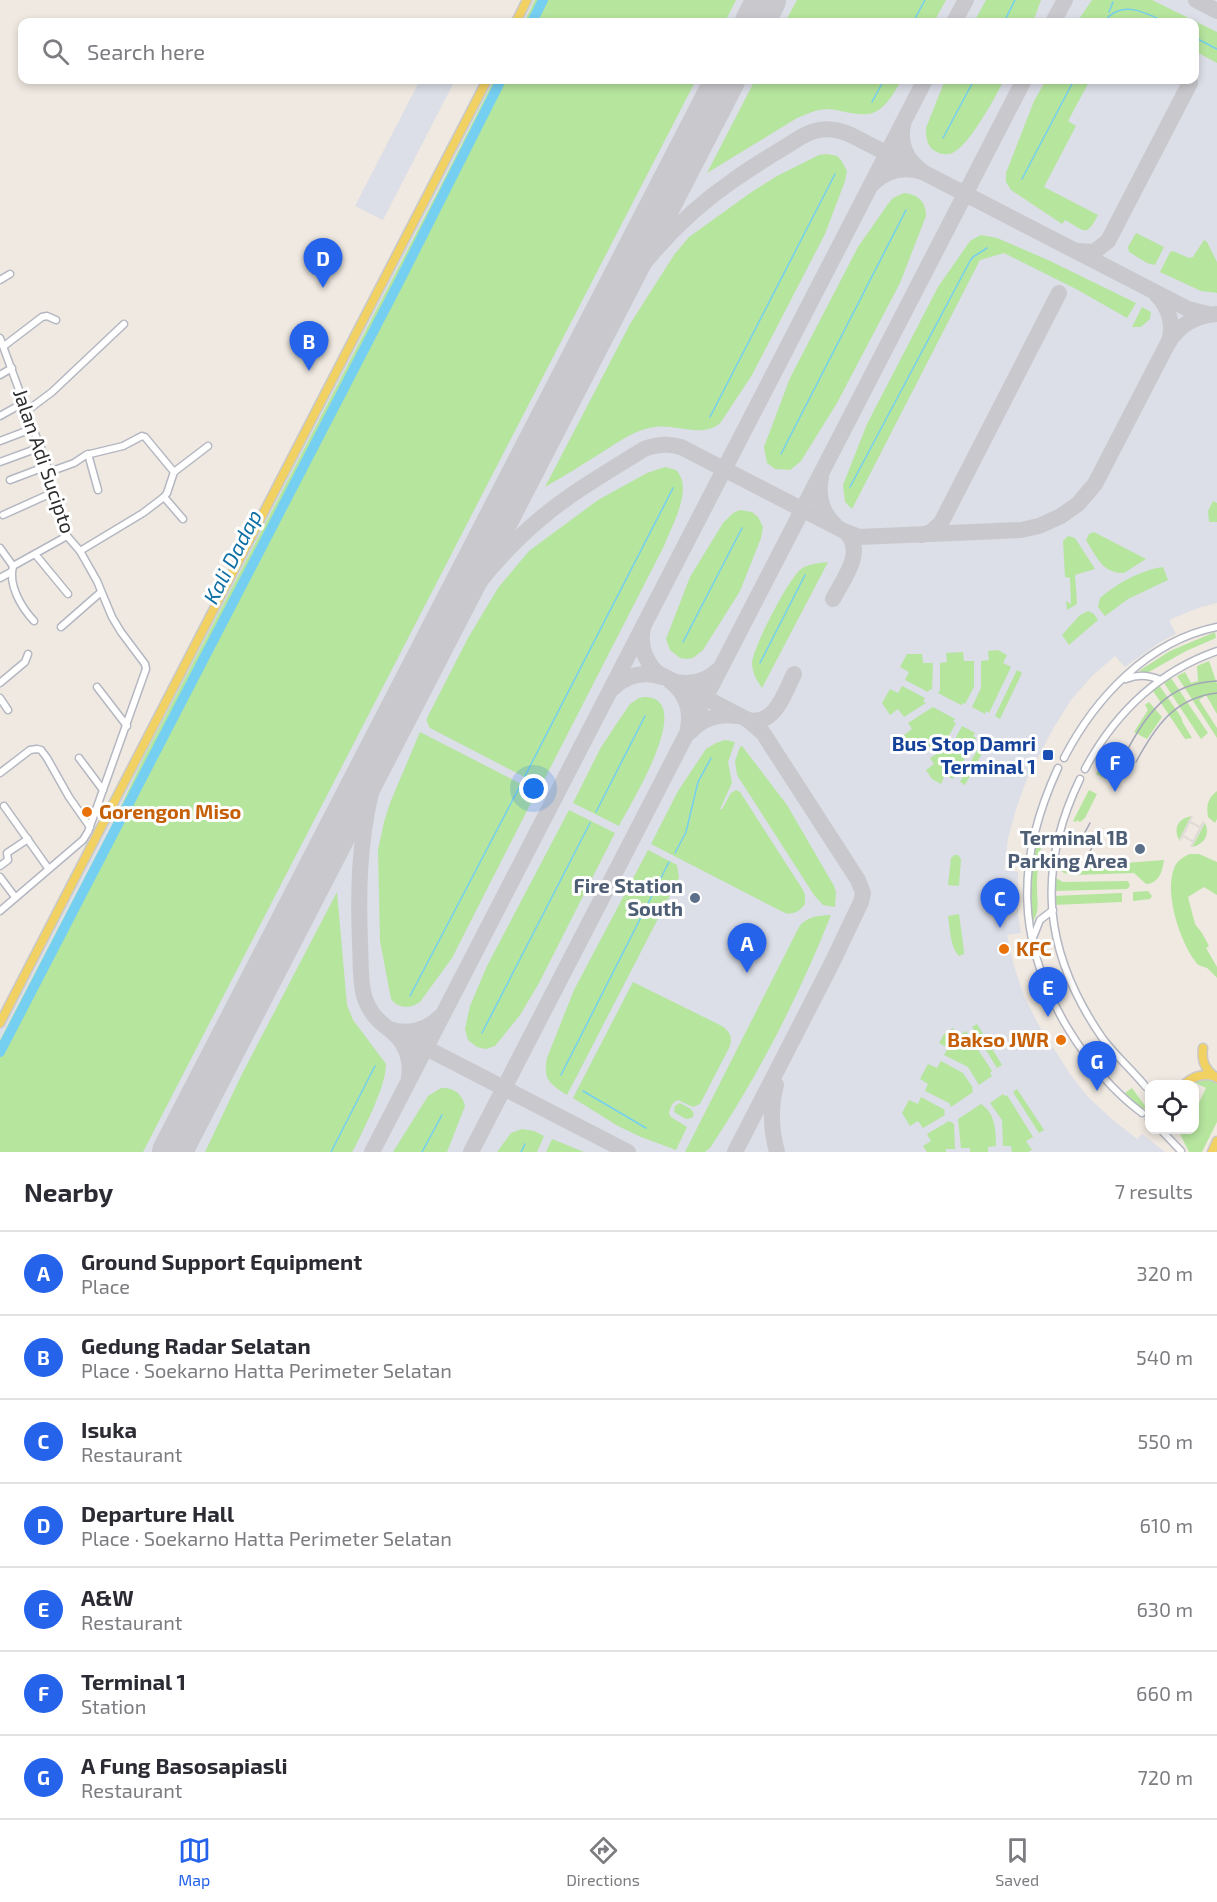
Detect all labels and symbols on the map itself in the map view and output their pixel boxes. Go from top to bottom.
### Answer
pin: D [304,238,342,288]
pin: B [290,322,328,371]
street label: Jalan Adi Sucipto [9,385,81,536]
water label: Kali Dadap [197,505,266,608]
place label: Bus Stop Damri Terminal 1 [892,731,1036,778]
pin: F [1096,742,1134,792]
marker: Bus Stop Damri Terminal 1 [1041,748,1055,762]
your location [519,774,548,803]
place label: Gorengon Miso [99,799,241,823]
marker: Gorengon Miso [80,805,94,819]
place label: Terminal 1B Parking Area [1007,825,1128,872]
marker: Terminal 1B Parking Area [1133,842,1147,856]
place label: Fire Station South [574,873,683,920]
pin: C [980,878,1020,928]
marker: Fire Station South [688,891,702,905]
pin: A [728,924,766,973]
place label: KFC [1016,936,1052,960]
marker: KFC [997,942,1011,956]
pin: E [1028,968,1068,1017]
place label: Bakso JWR [947,1027,1049,1051]
marker: Bakso JWR [1054,1033,1068,1047]
pin: G [1078,1042,1116,1091]

